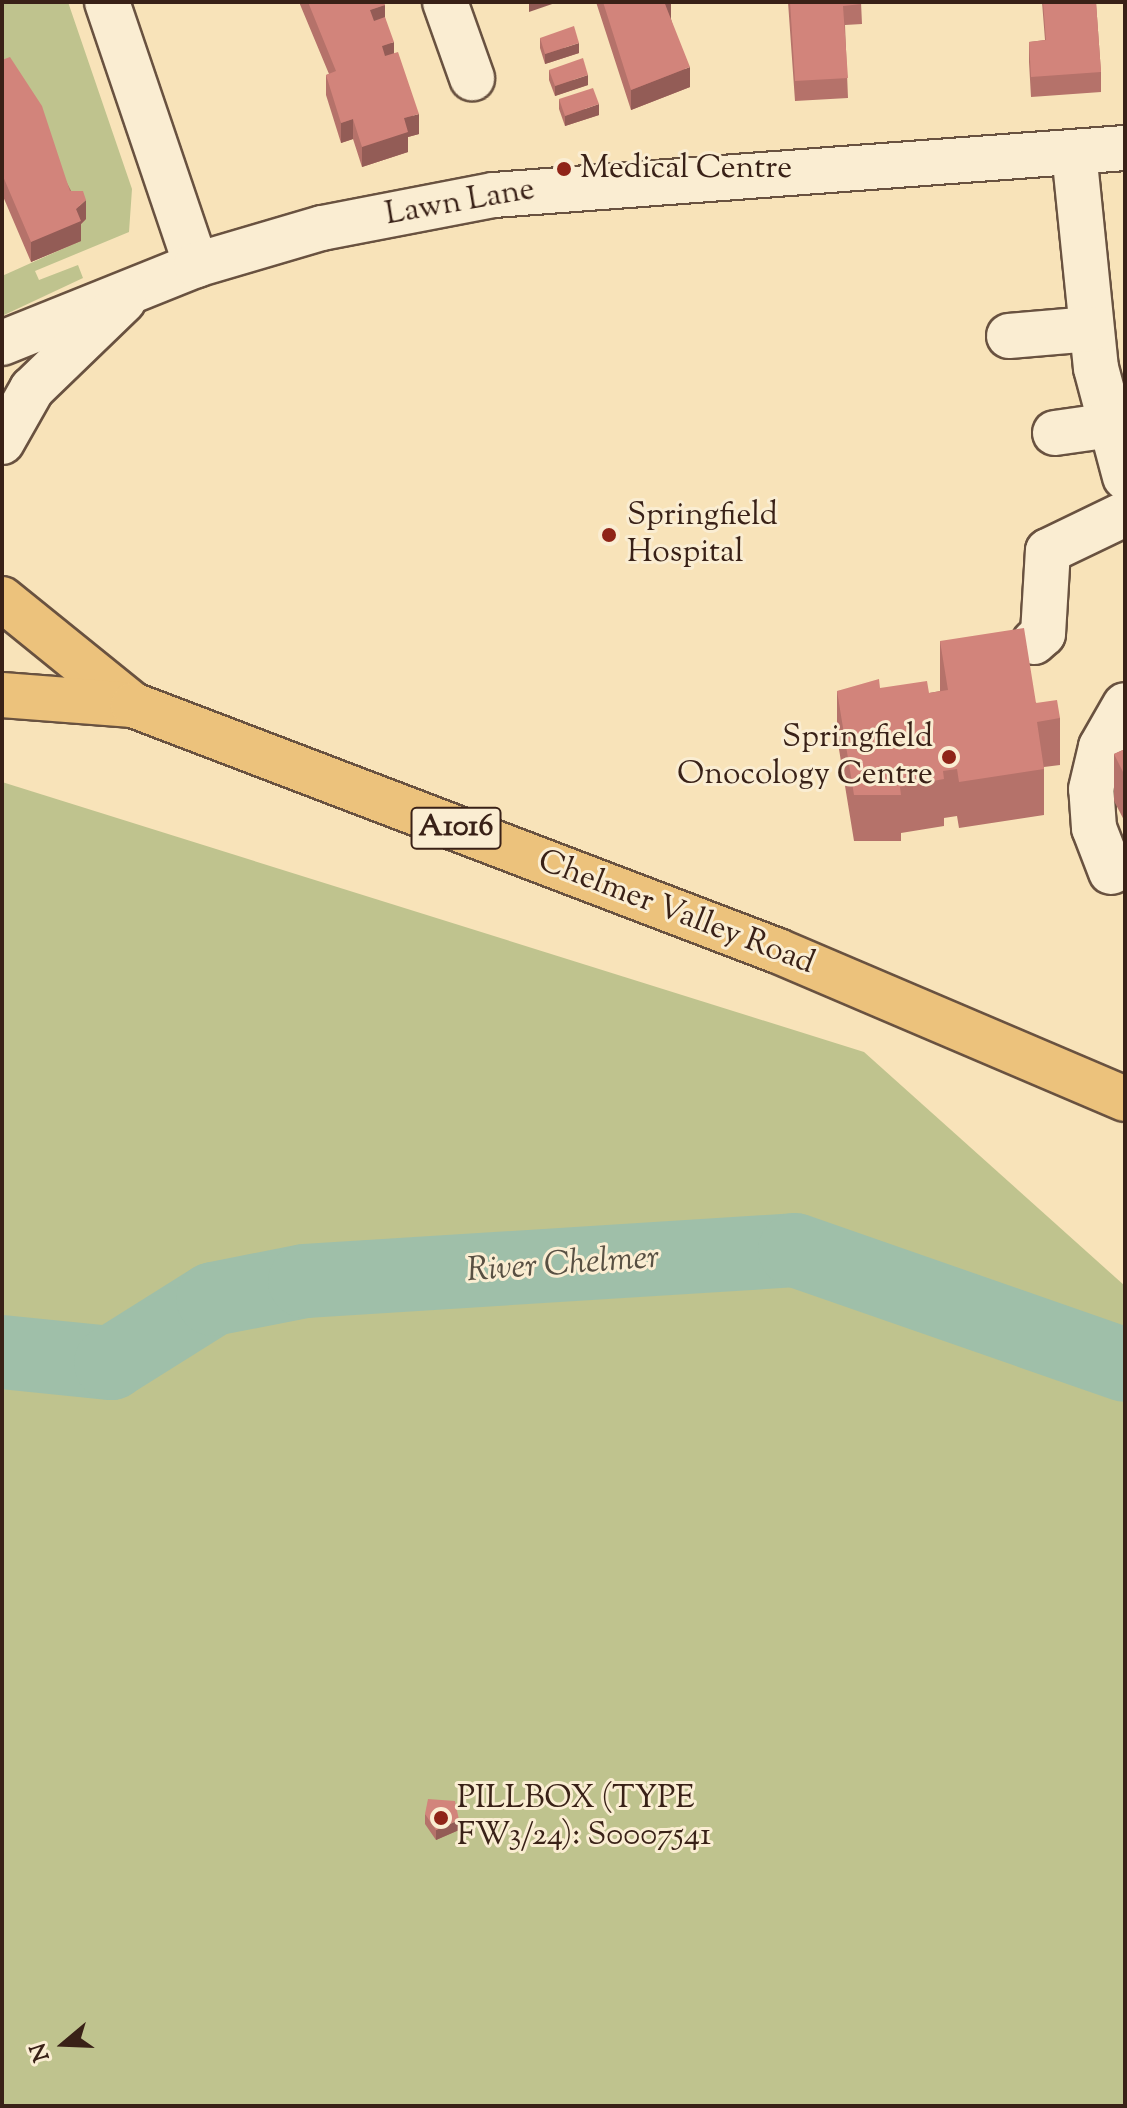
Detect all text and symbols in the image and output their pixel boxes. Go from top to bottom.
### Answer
place label: Medical Centre [580,150,792,188]
marker: Medical Centre [555,160,573,178]
street label: Lawn Lane [382,171,538,235]
place label: Springfield Hospital [627,498,778,573]
marker: Springfield Hospital [598,524,620,546]
place label: Springfield Onocology Centre [677,720,933,795]
marker: Springfield Onocology Centre [940,748,958,766]
road number: A1016 [410,802,502,854]
street label: Chelmer Valley Road [532,843,820,983]
water label: River Chelmer [465,1238,661,1292]
place label: PILLBOX (TYPE FW3/24): S0007541 [457,1781,711,1856]
marker: PILLBOX (TYPE FW3/24): S0007541 [432,1809,450,1827]
north arrow [24,2004,104,2084]
text: N [23,2038,59,2065]

